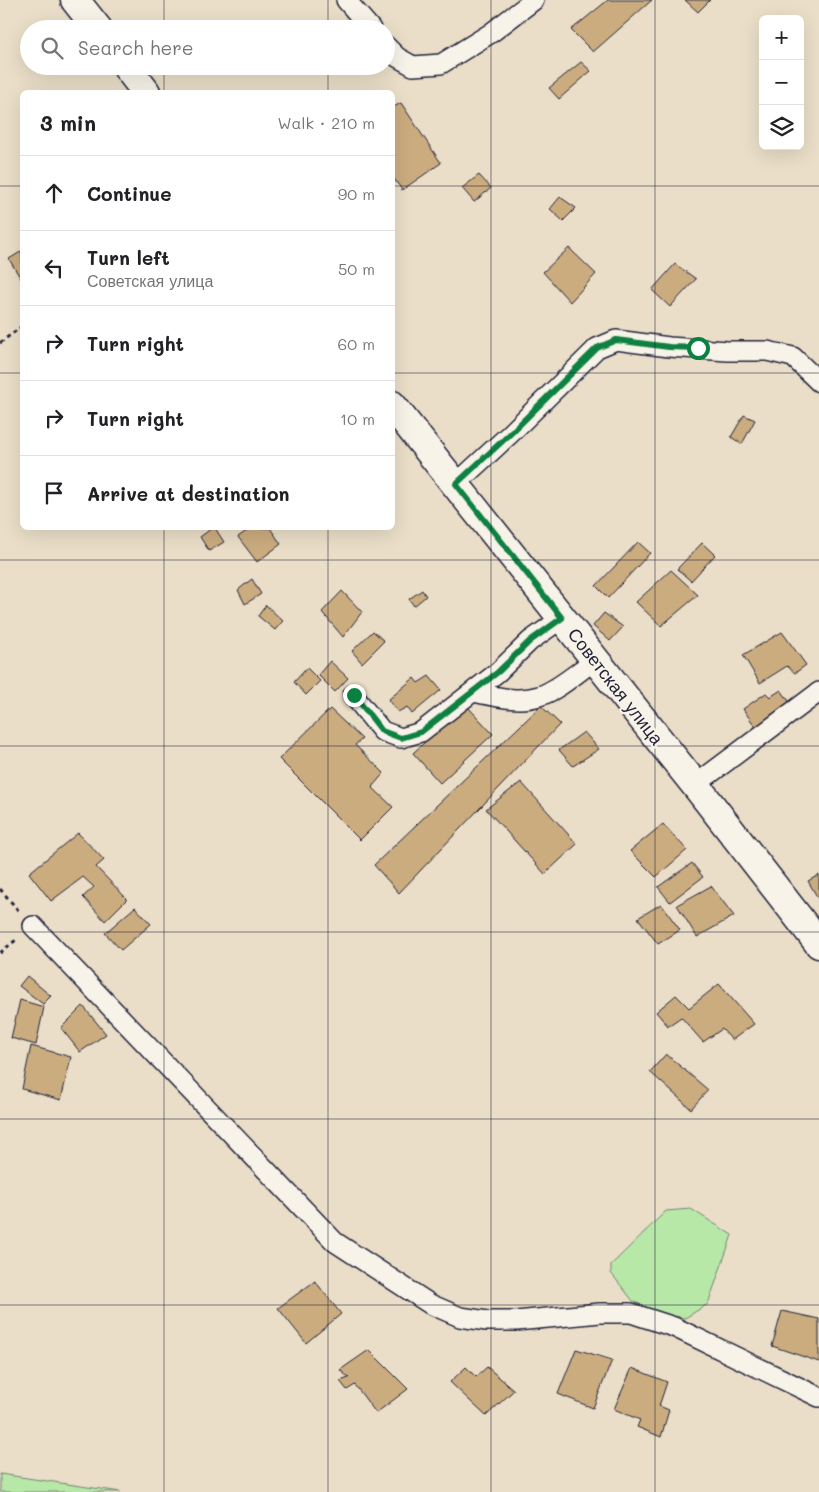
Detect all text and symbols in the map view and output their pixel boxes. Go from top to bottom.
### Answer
map controls [759,15,804,150]
button: + [759,15,804,60]
search box [20,20,395,75]
icon: search [38,34,66,62]
text: Search here [78,35,194,60]
button: − [759,60,804,105]
button: layers [759,105,804,150]
text: 3 min [40,109,96,136]
text: Walk · 210 m [277,112,375,133]
icon: ahead [40,179,68,207]
text: Continue [87,181,172,206]
text: 90 m [338,183,375,204]
text: Turn left [87,245,170,270]
icon: left [40,254,68,282]
text: 50 m [338,258,375,279]
text: Советская улица [87,270,213,291]
icon: right [40,329,68,357]
text: Turn right [87,331,184,356]
text: 60 m [338,333,375,354]
route start [687,337,710,360]
icon: right [40,404,68,432]
text: Turn right [87,406,184,431]
text: 10 m [340,408,375,429]
icon: arrive [40,479,68,507]
text: Arrive at destination [87,481,290,506]
street label: Советская улица [563,623,670,750]
route end [343,684,366,707]

